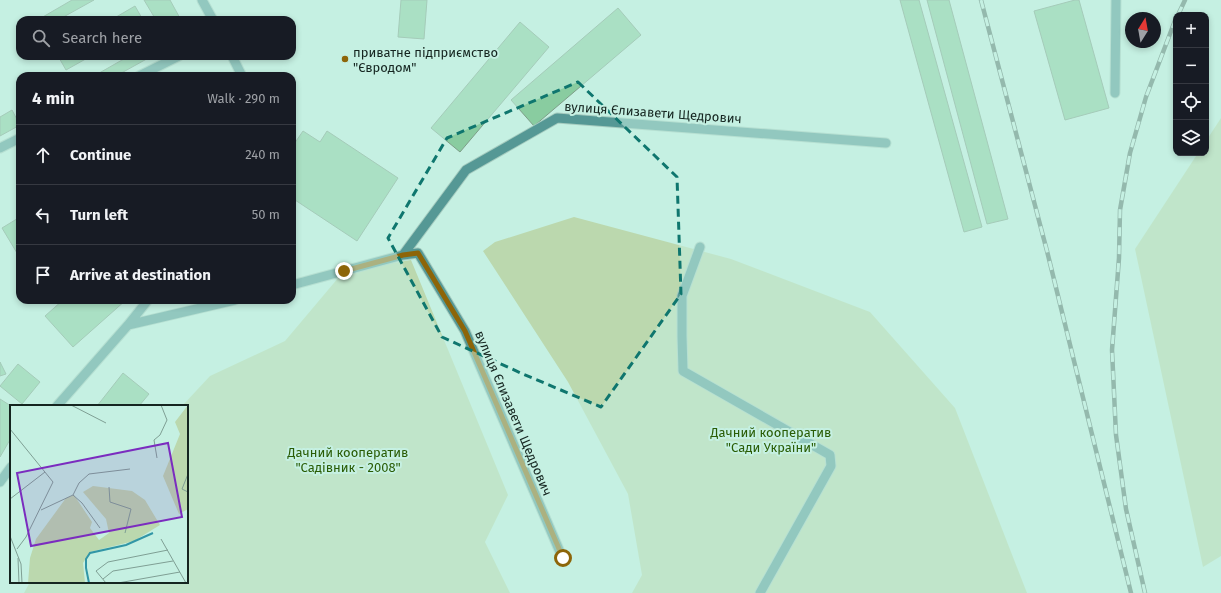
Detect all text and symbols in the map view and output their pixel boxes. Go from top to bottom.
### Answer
north arrow [1125,12,1161,48]
map controls [1173,12,1209,156]
button: + [1173,12,1209,48]
search box [16,16,296,60]
icon: search [30,27,52,49]
text: Search here [62,29,142,47]
place label: приватне підприємство "Євродом" [353,45,498,75]
button: − [1173,48,1209,84]
marker: приватне підприємство "Євродом" [340,54,350,64]
button: locate [1173,84,1209,120]
text: 4 min [32,88,75,109]
text: Walk · 290 m [207,91,280,106]
street label: вулиця Єлизавети Щедрович [564,99,742,126]
button: layers [1173,120,1209,156]
icon: ahead [32,144,54,166]
text: Continue [70,146,131,164]
text: 240 m [245,147,280,162]
icon: left [32,204,54,226]
text: Turn left [70,206,128,224]
text: 50 m [252,207,280,222]
route end [335,262,353,280]
icon: arrive [32,264,54,286]
text: Arrive at destination [70,266,211,284]
street label: вулиця Єлизавети Щедрович [472,328,555,498]
inset map [10,405,188,583]
park label: Дачний кооператив "Сади України" [710,425,831,455]
park label: Дачний кооператив "Садівник - 2008" [287,445,408,475]
route start [554,549,572,567]

